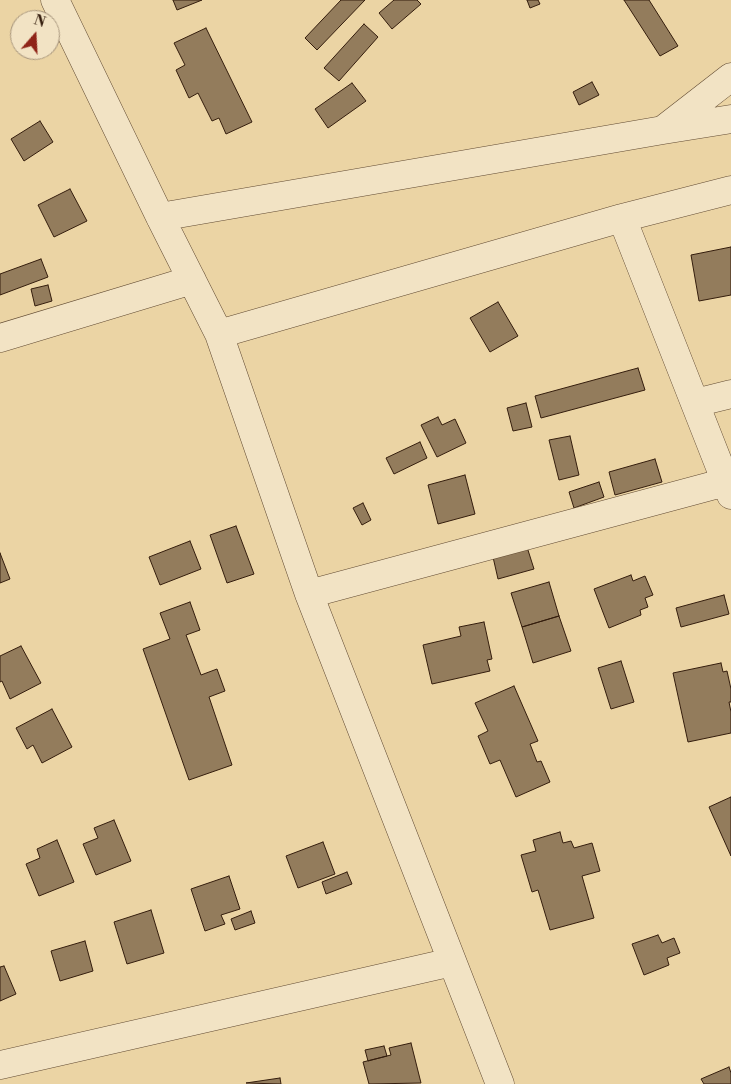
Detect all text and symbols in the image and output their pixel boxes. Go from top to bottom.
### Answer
north arrow [10,10,60,60]
text: N [31,11,48,32]

